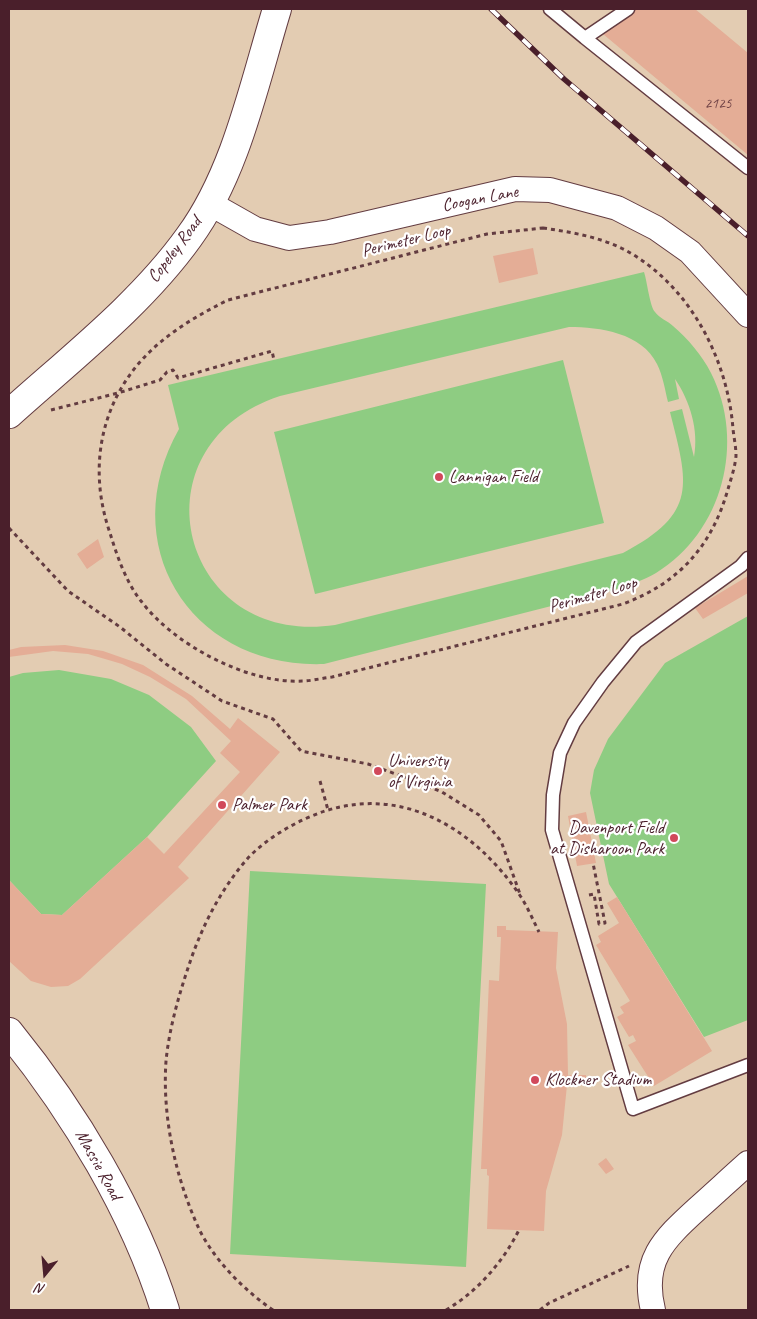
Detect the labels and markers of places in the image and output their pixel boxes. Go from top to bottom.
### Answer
place label: Lannigan Field [449,466,538,488]
marker: Lannigan Field [433,471,445,483]
place label: University of Virginia [388,750,452,792]
marker: University of Virginia [372,765,384,777]
place label: Palmer Park [232,794,307,816]
marker: Palmer Park [216,799,228,811]
place label: Davenport Field at Disharoon Park [550,817,664,860]
marker: Davenport Field at Disharoon Park [668,832,680,844]
place label: Klockner Stadium [545,1069,651,1091]
marker: Klockner Stadium [529,1074,541,1086]

